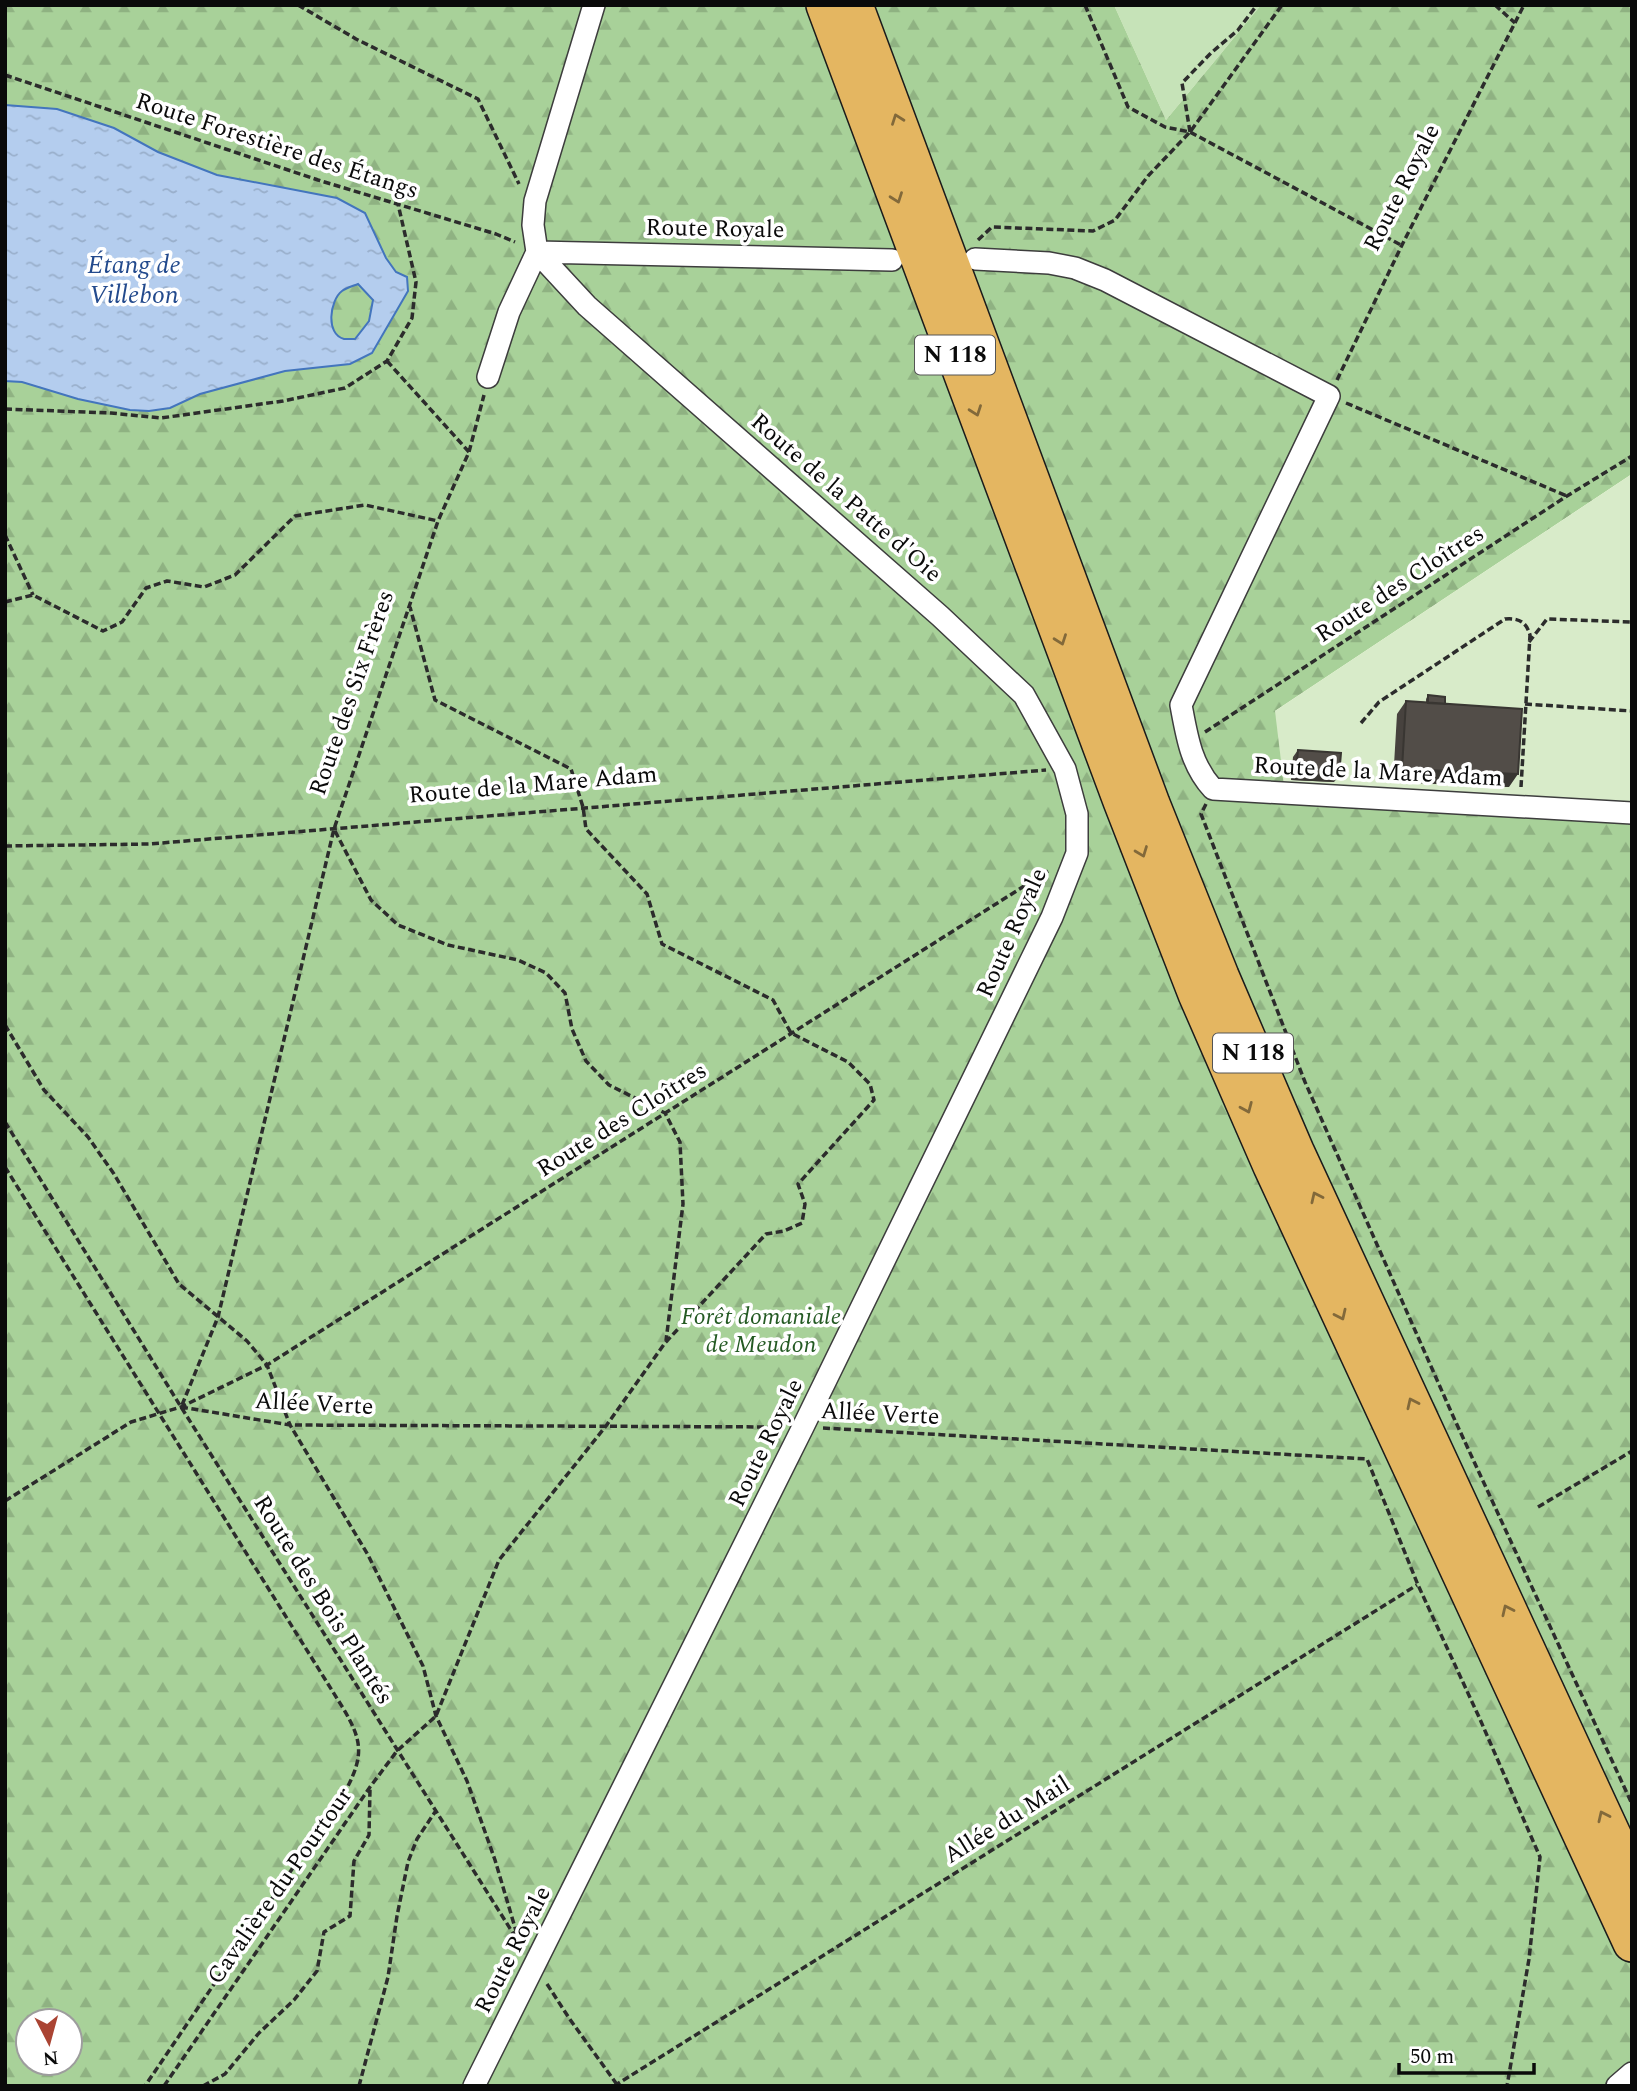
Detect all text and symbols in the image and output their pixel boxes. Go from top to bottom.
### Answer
street label: Route Forestière des Étangs [131,83,423,209]
one-way arrow [891,114,905,126]
street label: Route Royale [1354,118,1450,258]
one-way arrow [889,191,903,203]
street label: Route Royale [645,210,785,248]
water label: Étang de Villebon [87,245,181,315]
road number: N 118 [915,336,995,374]
street label: Route de la Patte d'Oie [742,405,950,591]
one-way arrow [968,405,982,417]
street label: Route des Cloîtres [1308,516,1492,652]
street label: Route des Six Frères [300,586,404,800]
one-way arrow [1053,633,1067,645]
street label: Route de la Mare Adam [1253,747,1503,797]
street label: Route de la Mare Adam [407,756,659,814]
one-way arrow [1133,846,1147,858]
street label: Route Royale [967,862,1057,1004]
road number: N 118 [1213,1034,1293,1072]
street label: Route des Cloîtres [530,1053,714,1187]
one-way arrow [1239,1101,1253,1113]
one-way arrow [1311,1192,1325,1204]
park label: Forêt domaniale de Meudon [681,1299,841,1363]
one-way arrow [1332,1308,1346,1321]
street label: Route Royale [719,1373,813,1513]
street label: Allée Verte [254,1383,374,1425]
street label: Allée Verte [820,1393,940,1435]
one-way arrow [1406,1398,1420,1411]
street label: Route des Bois Plantés [244,1488,402,1712]
one-way arrow [1501,1605,1515,1617]
street label: Allée du Mail [937,1767,1077,1873]
street label: Cavalière du Pourtour [198,1780,362,1992]
one-way arrow [1597,1811,1611,1823]
street label: Route Royale [465,1880,561,2020]
north arrow [14,2007,84,2077]
scale bar [1399,2032,1534,2076]
text: 50 m [1410,2041,1454,2073]
text: N [41,2042,60,2073]

